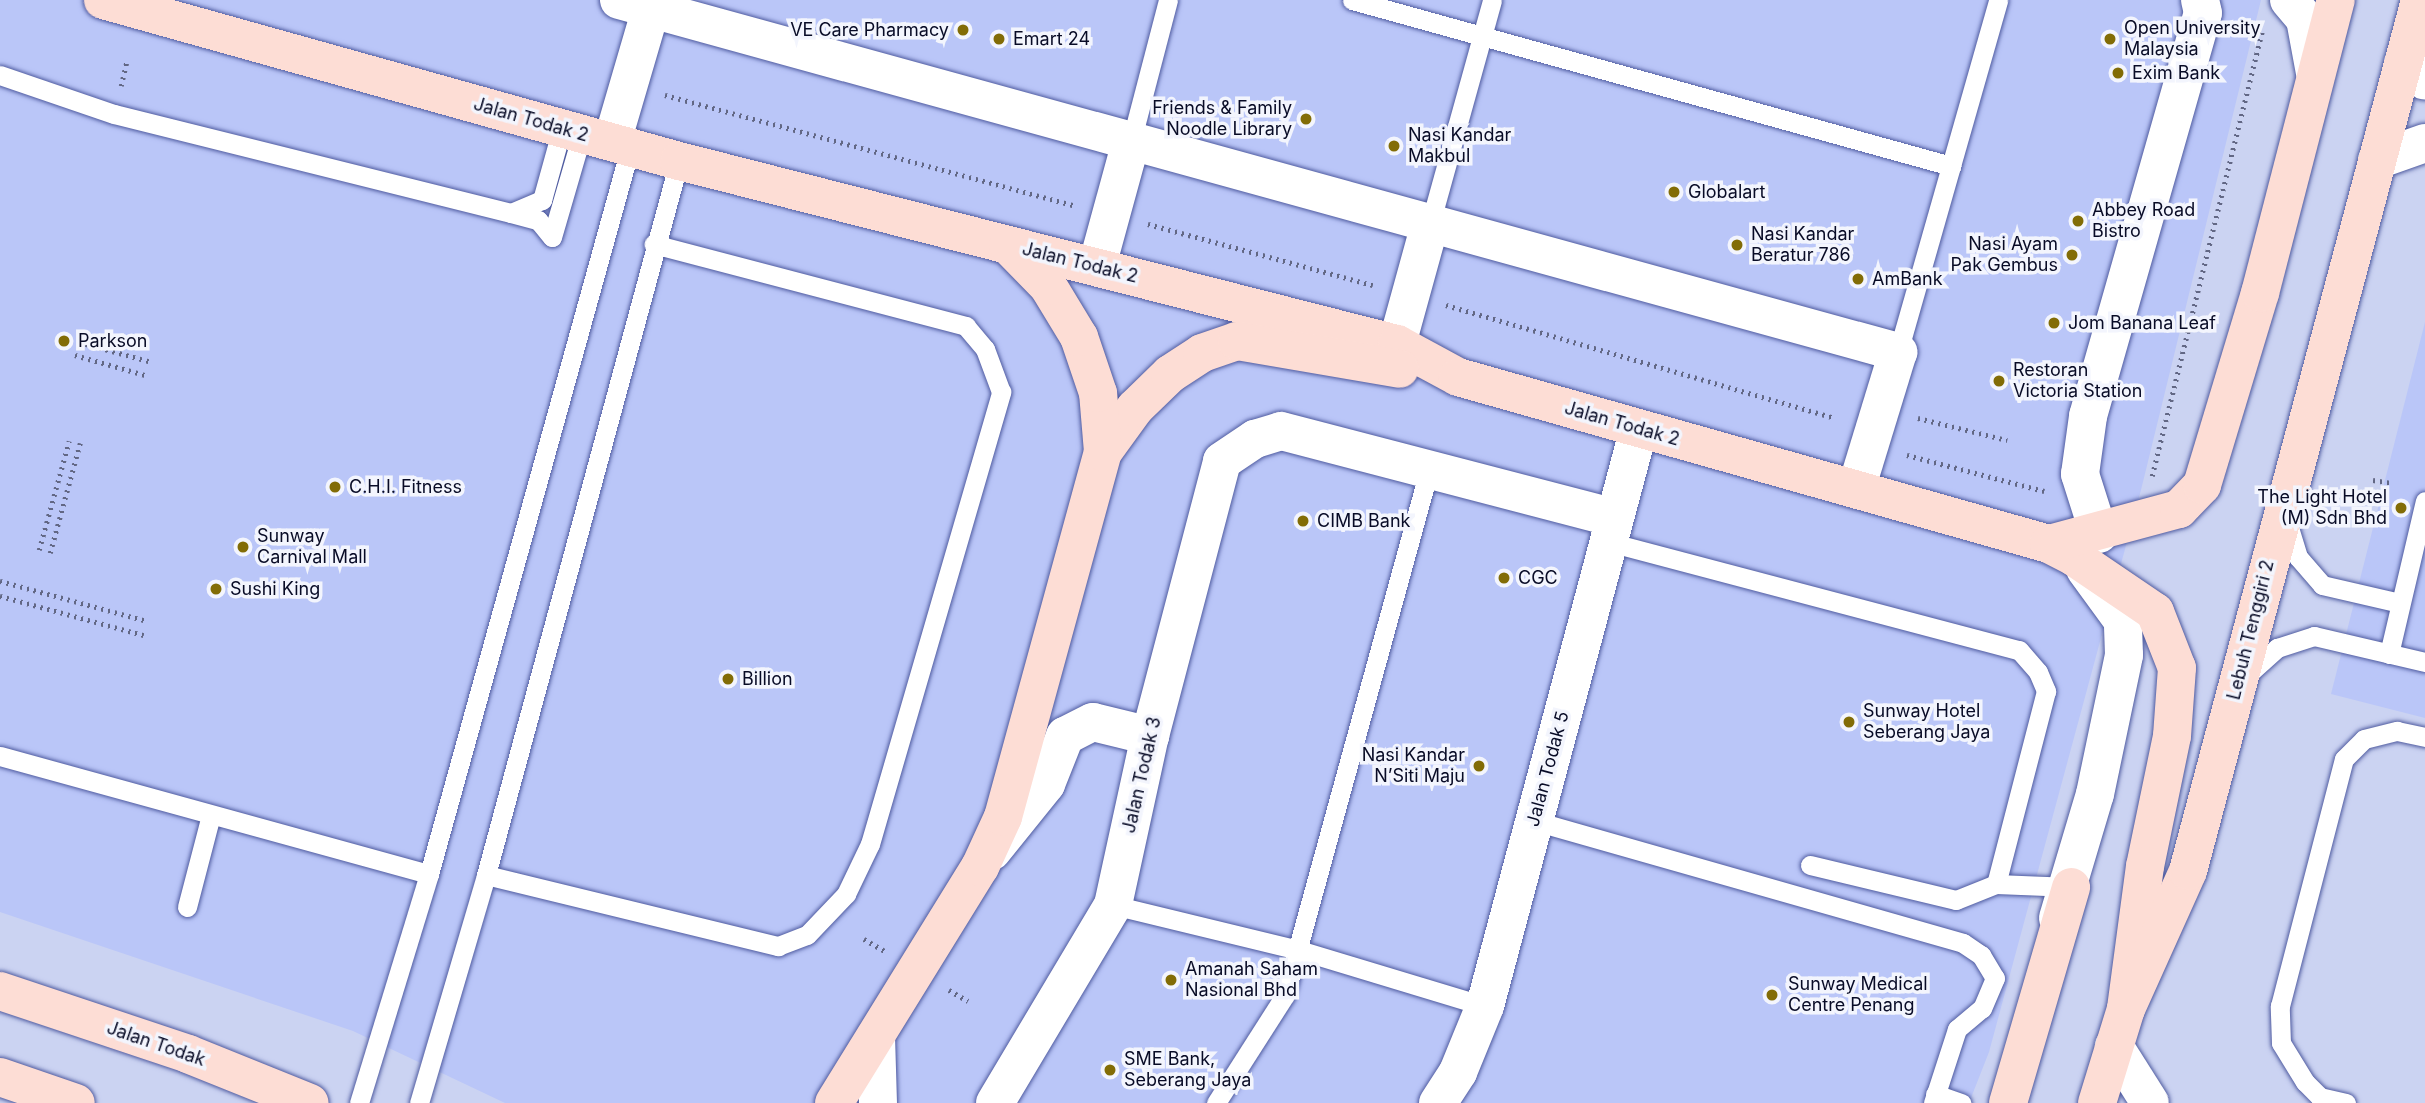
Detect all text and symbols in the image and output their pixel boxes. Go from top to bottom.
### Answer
place label: Open University Malaysia [2124,18,2261,60]
place label: VE Care Pharmacy [790,19,949,41]
marker: VE Care Pharmacy [955,22,971,38]
place label: Emart 24 [1013,28,1090,50]
marker: Emart 24 [991,31,1007,47]
marker: Open University Malaysia [2102,31,2118,47]
place label: Exim Bank [2132,62,2220,84]
marker: Exim Bank [2110,65,2126,81]
street label: Jalan Todak 2 [471,93,591,147]
place label: Friends & Family Noodle Library [1152,98,1292,140]
marker: Friends & Family Noodle Library [1298,111,1314,127]
place label: Nasi Kandar Makbul [1408,125,1511,168]
marker: Nasi Kandar Makbul [1386,138,1402,154]
place label: Globalart [1688,181,1765,203]
marker: Globalart [1666,184,1682,200]
place label: Abbey Road Bistro [2092,200,2195,242]
marker: Abbey Road Bistro [2070,213,2086,229]
place label: Nasi Kandar Beratur 786 [1751,224,1854,266]
place label: Nasi Ayam Pak Gembus [1951,234,2058,276]
marker: Nasi Kandar Beratur 786 [1729,237,1745,253]
street label: Jalan Todak 2 [1020,238,1140,288]
marker: Nasi Ayam Pak Gembus [2064,247,2080,263]
place label: AmBank [1872,268,1943,290]
marker: AmBank [1850,271,1866,287]
place label: Jom Banana Leaf [2068,312,2216,334]
marker: Jom Banana Leaf [2046,315,2062,331]
place label: Parkson [78,330,147,352]
marker: Parkson [56,333,72,349]
place label: Restoran Victoria Station [2013,360,2142,402]
marker: Restoran Victoria Station [1991,373,2007,389]
street label: Jalan Todak 2 [1562,397,1682,451]
place label: C.H.I. Fitness [349,476,462,498]
marker: C.H.I. Fitness [327,479,343,495]
place label: The Light Hotel (M) Sdn Bhd [2257,487,2387,530]
marker: The Light Hotel (M) Sdn Bhd [2393,500,2409,516]
place label: CIMB Bank [1317,510,1410,532]
marker: CIMB Bank [1295,513,1311,529]
place label: Sunway Carnival Mall [257,526,367,568]
marker: Sunway Carnival Mall [235,539,251,555]
street label: Lebuh Tenggiri 2 [2223,558,2279,702]
place label: CGC [1518,567,1558,589]
marker: CGC [1496,570,1512,586]
place label: Sushi King [230,578,320,600]
marker: Sushi King [208,581,224,597]
place label: Billion [742,668,793,690]
marker: Billion [720,671,736,687]
place label: Sunway Hotel Seberang Jaya [1863,701,1990,744]
street label: Jalan Todak 5 [1522,709,1574,829]
marker: Sunway Hotel Seberang Jaya [1841,714,1857,730]
street label: Jalan Todak 3 [1118,715,1166,835]
place label: Nasi Kandar N’Siti Maju [1362,745,1465,788]
marker: Nasi Kandar N’Siti Maju [1471,758,1487,774]
place label: Amanah Saham Nasional Bhd [1185,959,1318,1002]
marker: Amanah Saham Nasional Bhd [1163,972,1179,988]
place label: Sunway Medical Centre Penang [1788,974,1928,1016]
marker: Sunway Medical Centre Penang [1762,985,1782,1005]
street label: Jalan Todak [104,1017,208,1071]
place label: SME Bank, Seberang Jaya [1124,1049,1251,1092]
marker: SME Bank, Seberang Jaya [1102,1062,1118,1078]

